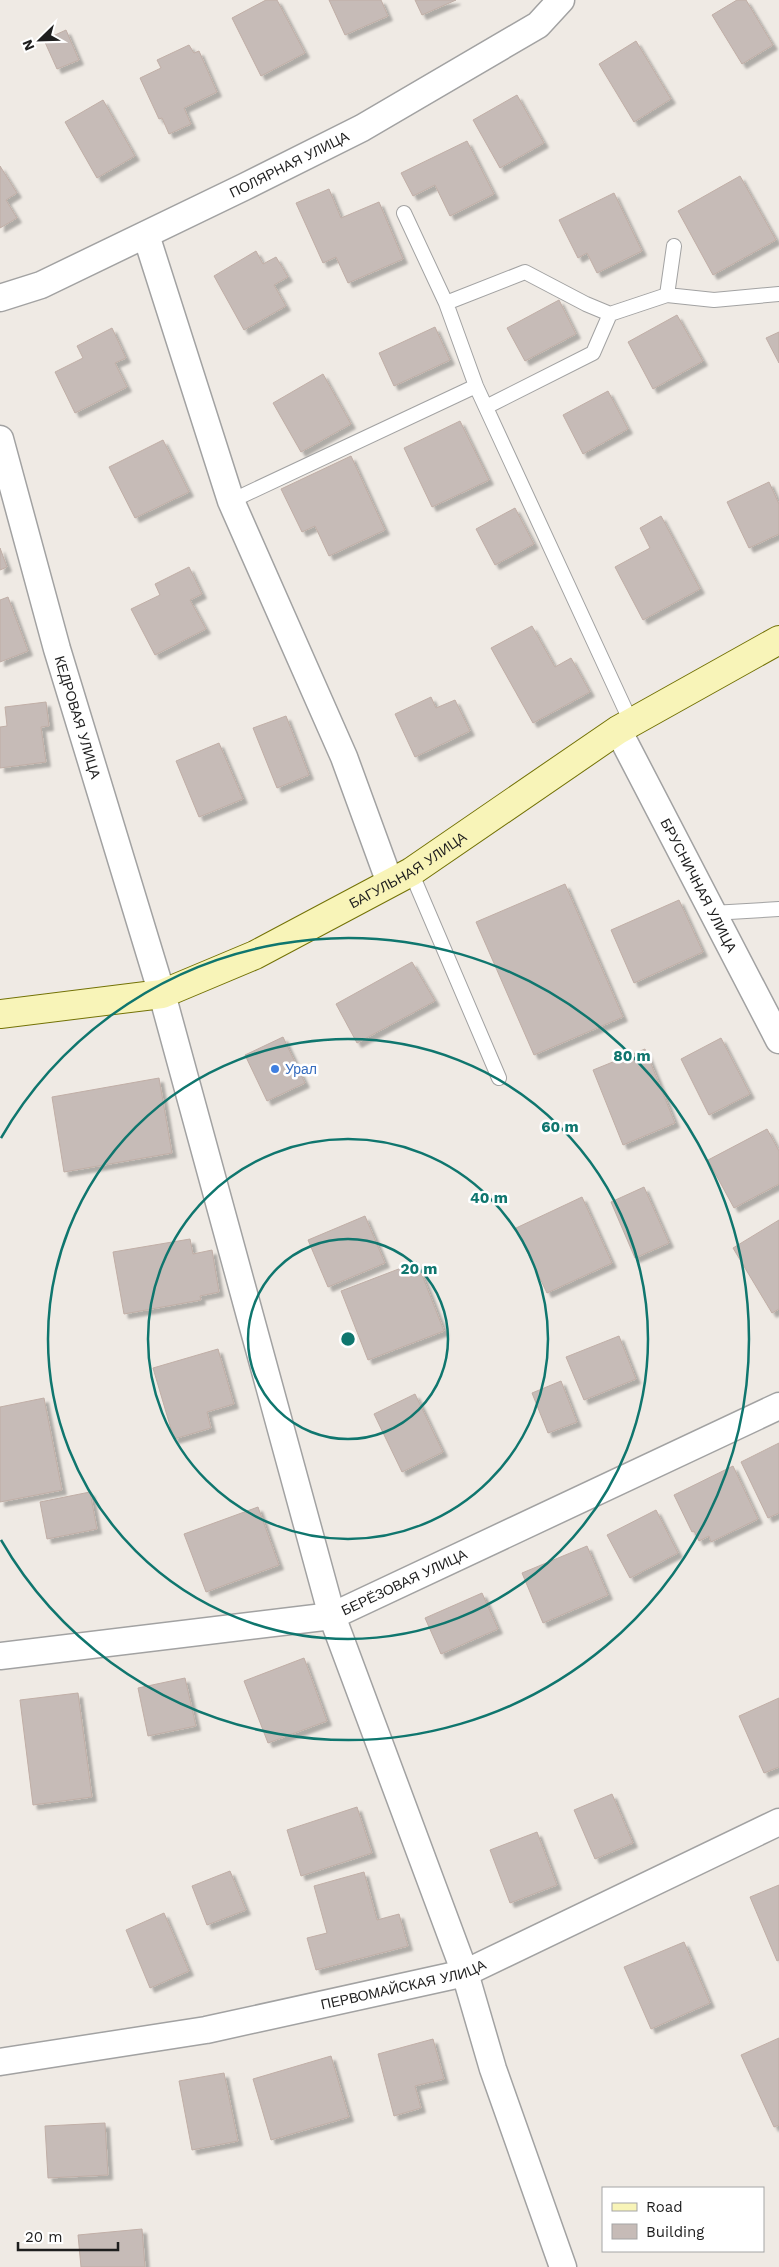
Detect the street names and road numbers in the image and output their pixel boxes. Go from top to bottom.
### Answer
street label: ПОЛЯРНАЯ УЛИЦА [227,128,352,201]
street label: КЕДРОВАЯ УЛИЦА [52,654,104,781]
street label: БРУСНИЧНАЯ УЛИЦА [657,816,740,955]
street label: БАГУЛЬНАЯ УЛИЦА [346,828,470,911]
street label: БЕРЁЗОВАЯ УЛИЦА [339,1546,470,1619]
street label: ПЕРВОМАЙСКАЯ УЛИЦА [319,1956,489,2013]

